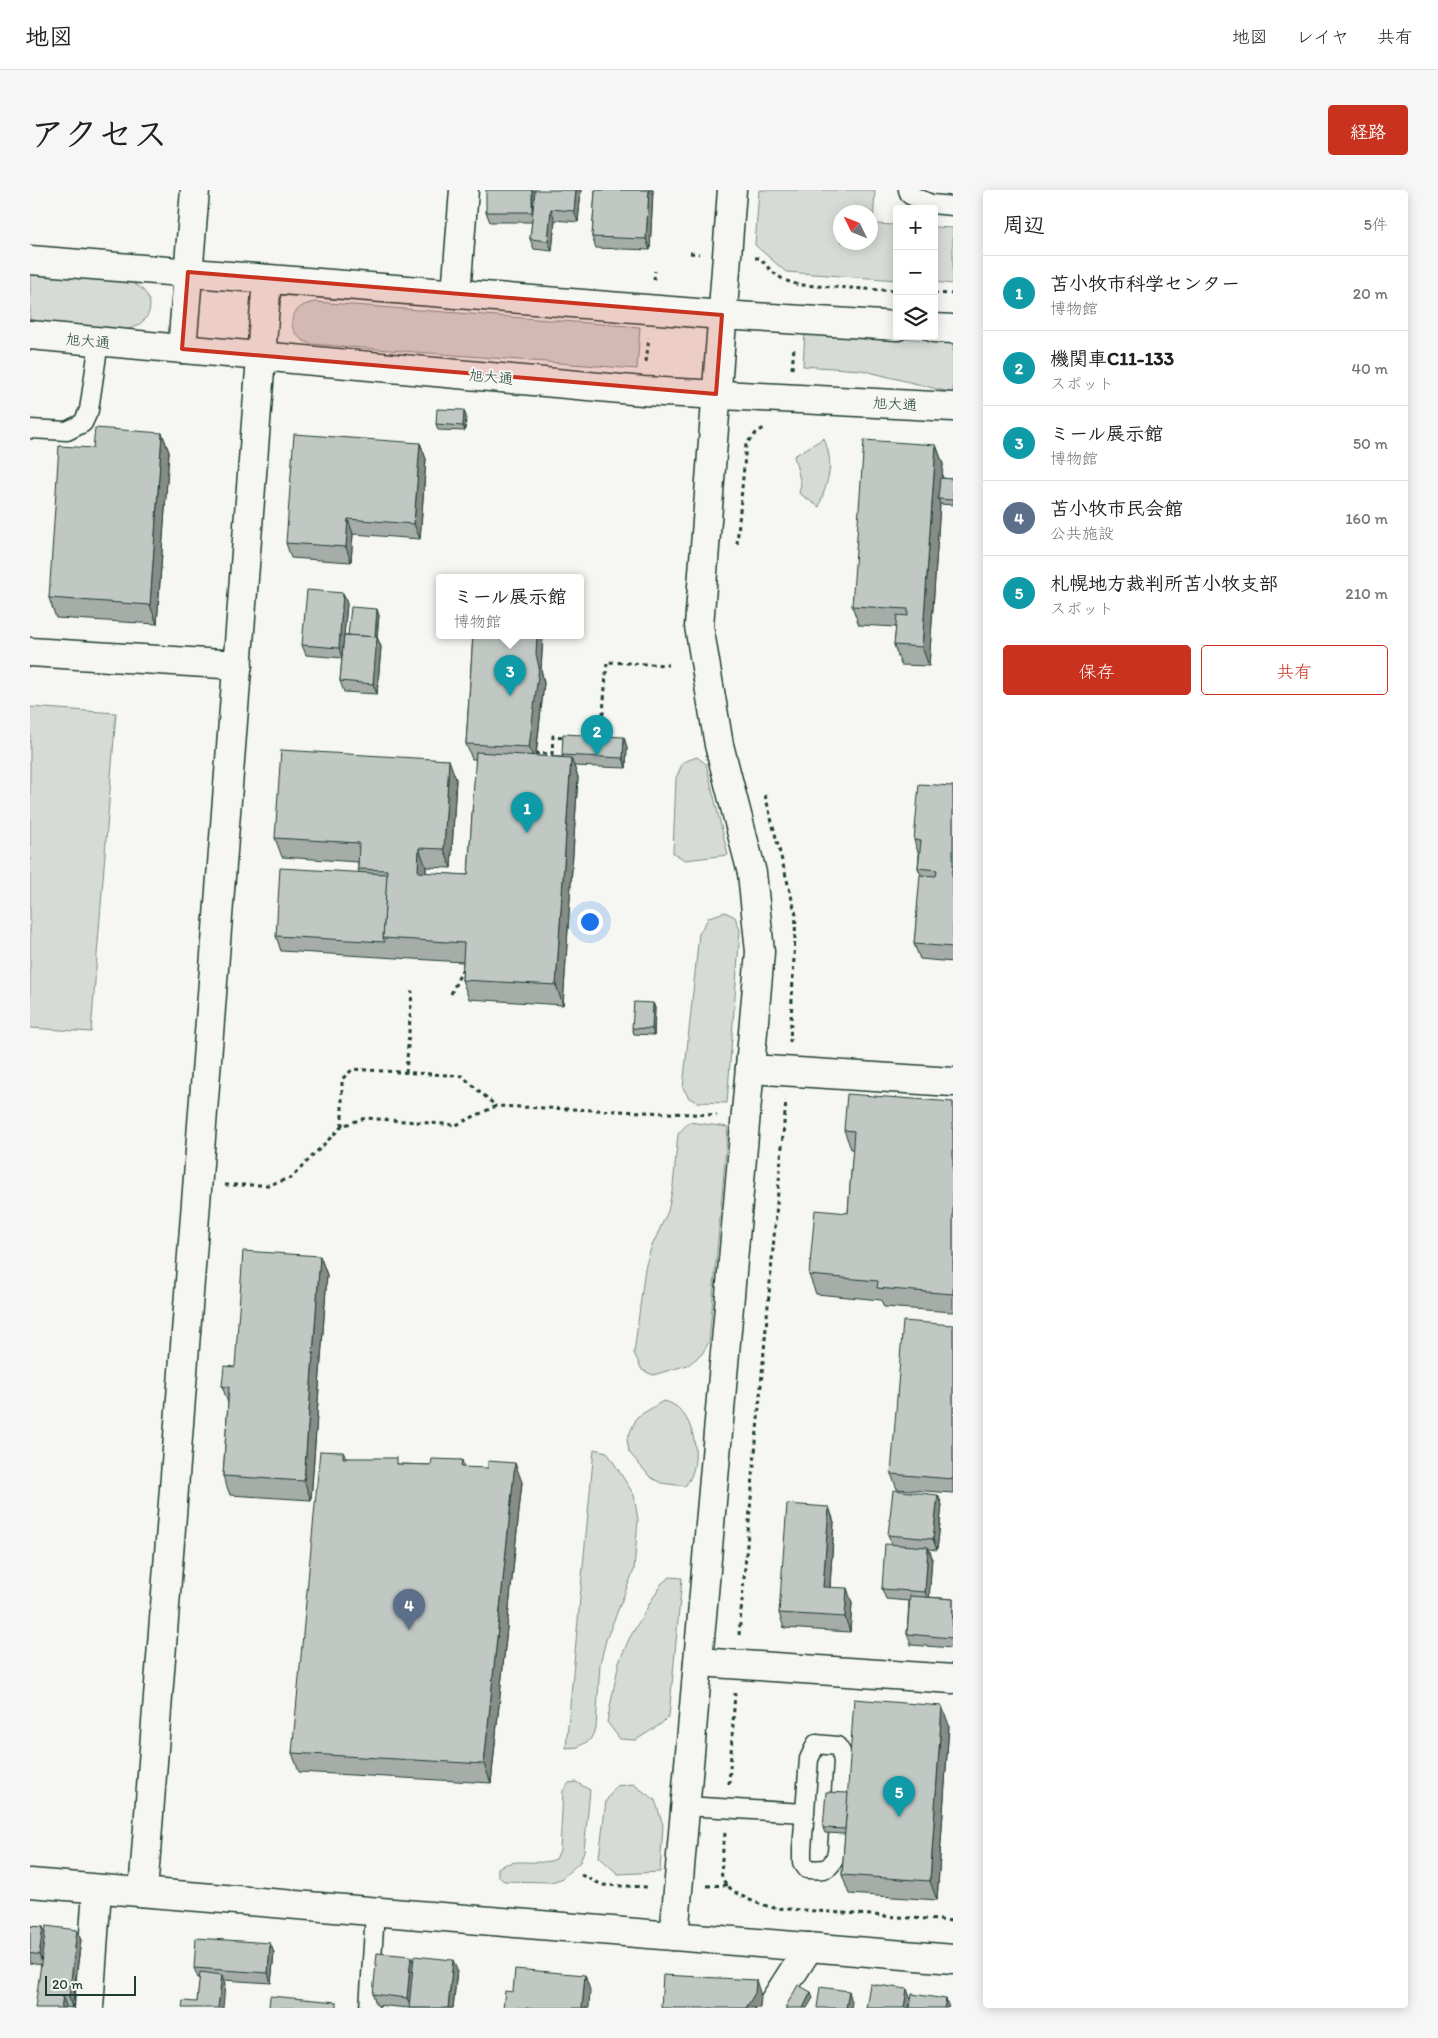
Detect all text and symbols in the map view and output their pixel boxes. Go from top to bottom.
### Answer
text: 地図 [25,22,73,51]
text: 地図 [1232,26,1268,48]
text: レイヤ [1296,26,1349,48]
text: 共有 [1377,26,1413,48]
button: 経路 [1328,105,1408,155]
text: アクセス [30,113,168,155]
north arrow [833,205,878,250]
map controls [893,205,938,340]
button: + [893,205,938,250]
text: 周辺 [1003,212,1045,237]
text: 5件 [1364,215,1388,234]
button: − [893,250,938,295]
text: 苫小牧市科学センター [1050,272,1240,295]
text: 1 [1015,284,1023,303]
text: 20 m [1353,284,1388,303]
button: layers [893,295,938,340]
text: 博物館 [1050,299,1098,318]
street label: 旭大通 [65,330,111,352]
text: 機関車C11-133 [1050,347,1174,370]
text: 2 [1015,359,1023,378]
text: 40 m [1351,359,1388,378]
street label: 旭大通 [468,366,514,388]
text: スポット [1050,374,1114,393]
street label: 旭大通 [872,394,918,414]
text: ミール展示館 [1050,422,1163,445]
text: 3 [1015,434,1023,453]
text: 50 m [1353,434,1388,453]
text: 博物館 [1050,449,1098,468]
text: 苫小牧市民会館 [1050,497,1183,520]
text: 4 [1014,509,1024,528]
text: 160 m [1345,509,1388,528]
text: 公共施設 [1050,524,1114,543]
text: 札幌地方裁判所苫小牧支部 [1050,572,1278,595]
popup [436,574,584,639]
text: 5 [1015,584,1023,603]
text: 210 m [1345,584,1388,603]
text: ミール展示館 [453,585,567,608]
text: スポット [1050,599,1114,618]
text: 博物館 [453,612,501,631]
button: 保存 [1003,645,1191,695]
button: 共有 [1201,645,1388,695]
pin: 3 [494,655,526,696]
pin: 2 [581,715,613,756]
pin: 1 [511,792,543,833]
your location [577,909,603,935]
pin: 4 [393,1589,425,1630]
pin: 5 [883,1776,915,1817]
scale bar [45,1973,136,1996]
text: 20 m [52,1976,83,1993]

